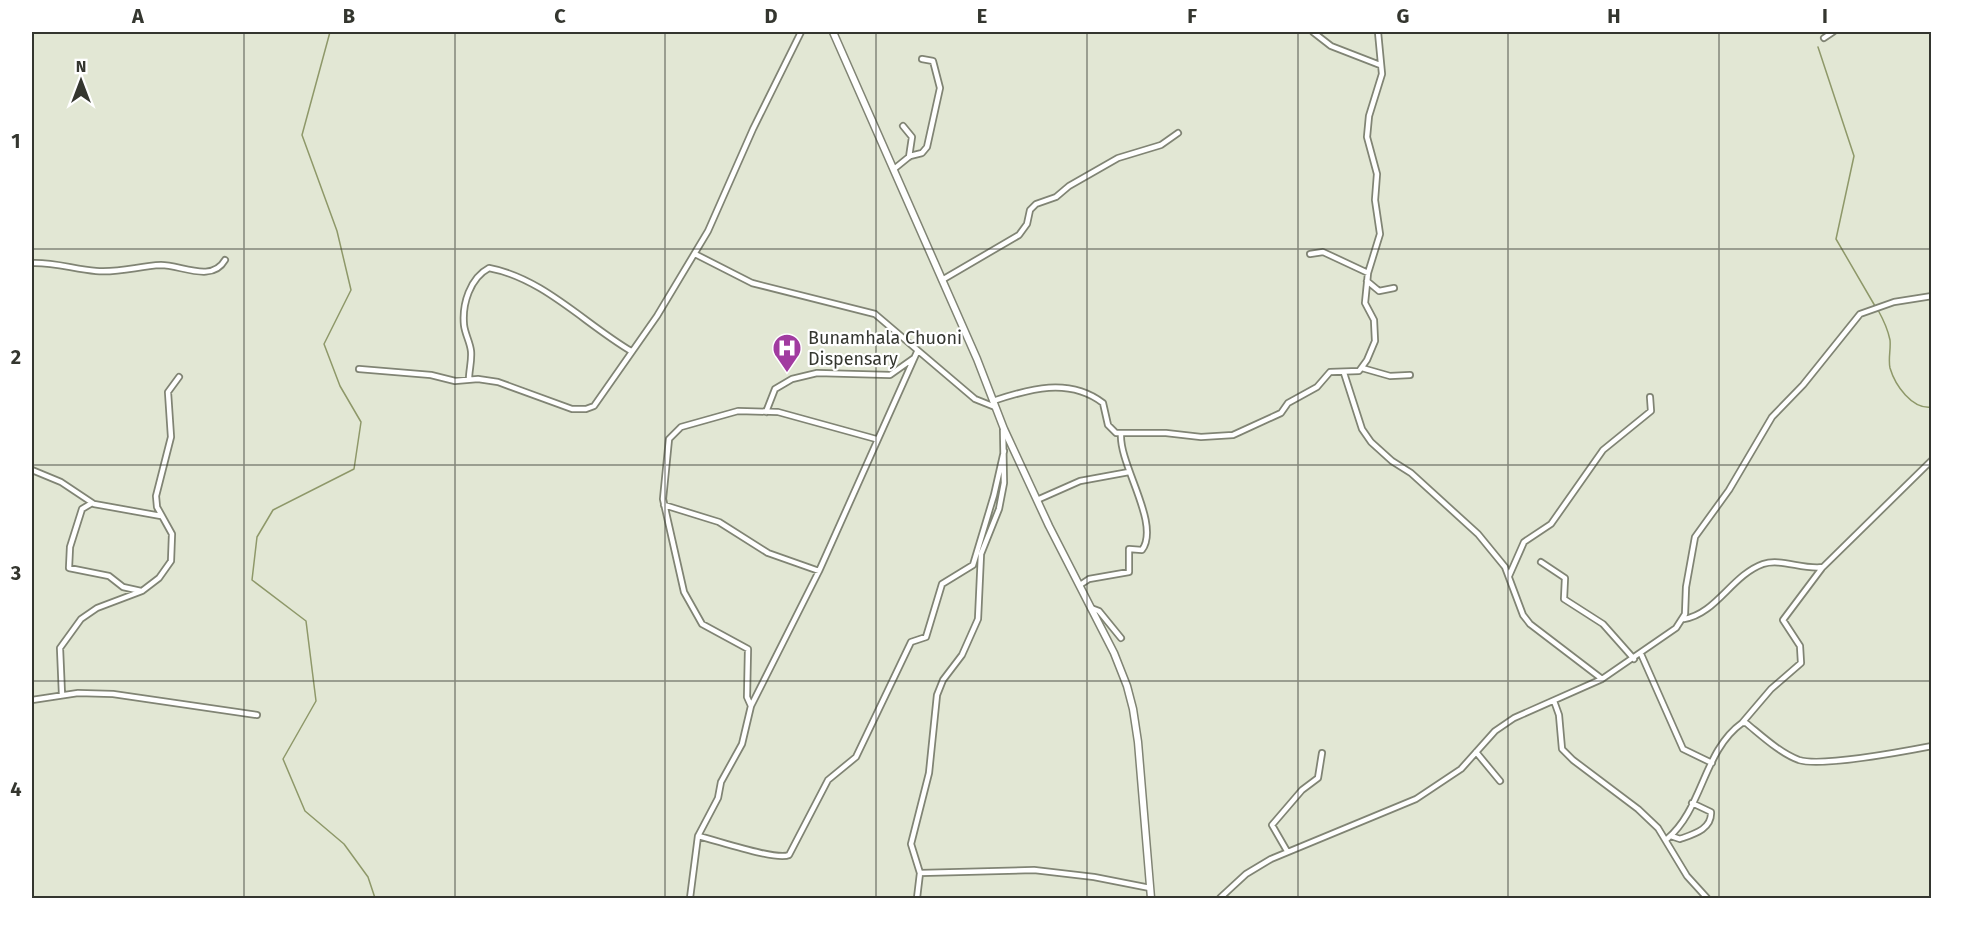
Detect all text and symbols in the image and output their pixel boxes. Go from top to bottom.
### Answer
text: A [131,4,145,28]
text: B [343,4,355,28]
text: C [554,4,566,28]
text: D [764,4,778,28]
text: E [977,4,987,28]
text: F [1187,4,1197,28]
text: G [1397,4,1409,28]
text: H [1607,4,1621,28]
text: I [1822,4,1828,28]
north arrow [51,51,111,111]
text: N [76,57,86,76]
text: 1 [11,129,21,153]
place label: Bunamhala Chuoni Dispensary [808,327,962,370]
hospital icon: Bunamhala Chuoni Dispensary [771,332,803,374]
text: 2 [11,345,21,369]
text: 3 [10,561,21,585]
text: 4 [10,777,22,801]

